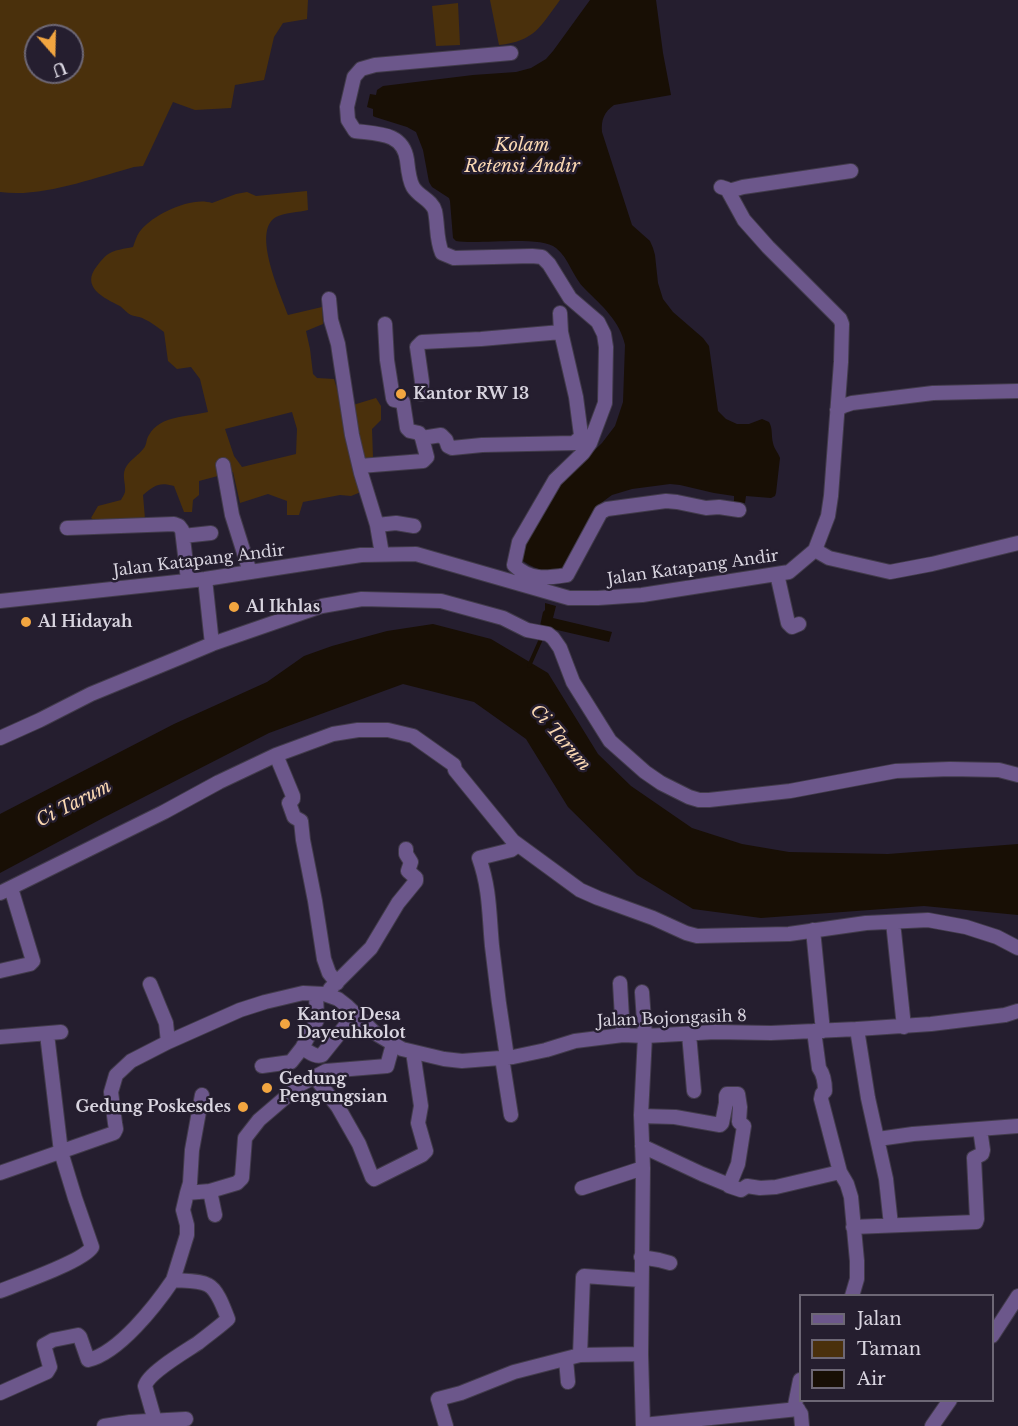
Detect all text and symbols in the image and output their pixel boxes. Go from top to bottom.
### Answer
north arrow [24,24,84,84]
text: U [49,57,70,81]
water label: Kolam Retensi Andir [464,135,580,178]
place label: Kantor RW 13 [413,384,529,404]
marker: Kantor RW 13 [394,387,408,401]
street label: Jalan Katapang Andir [112,541,286,581]
street label: Jalan Katapang Andir [606,546,780,590]
place label: Al Ikhlas [246,597,320,617]
marker: Al Ikhlas [227,600,241,614]
place label: Al Hidayah [38,612,132,632]
marker: Al Hidayah [19,615,33,629]
water label: Ci Tarum [525,700,595,776]
water label: Ci Tarum [33,776,115,832]
place label: Kantor Desa Dayeuhkolot [297,1005,406,1043]
street label: Jalan Bojongasih 8 [597,1007,747,1031]
marker: Kantor Desa Dayeuhkolot [278,1017,292,1031]
place label: Gedung Pengungsian [279,1069,388,1107]
marker: Gedung Pengungsian [260,1081,274,1095]
place label: Gedung Poskesdes [76,1097,231,1117]
marker: Gedung Poskesdes [236,1100,250,1114]
legend [799,1294,994,1402]
text: Jalan [857,1308,902,1330]
text: Taman [857,1338,921,1360]
text: Air [857,1368,886,1390]

